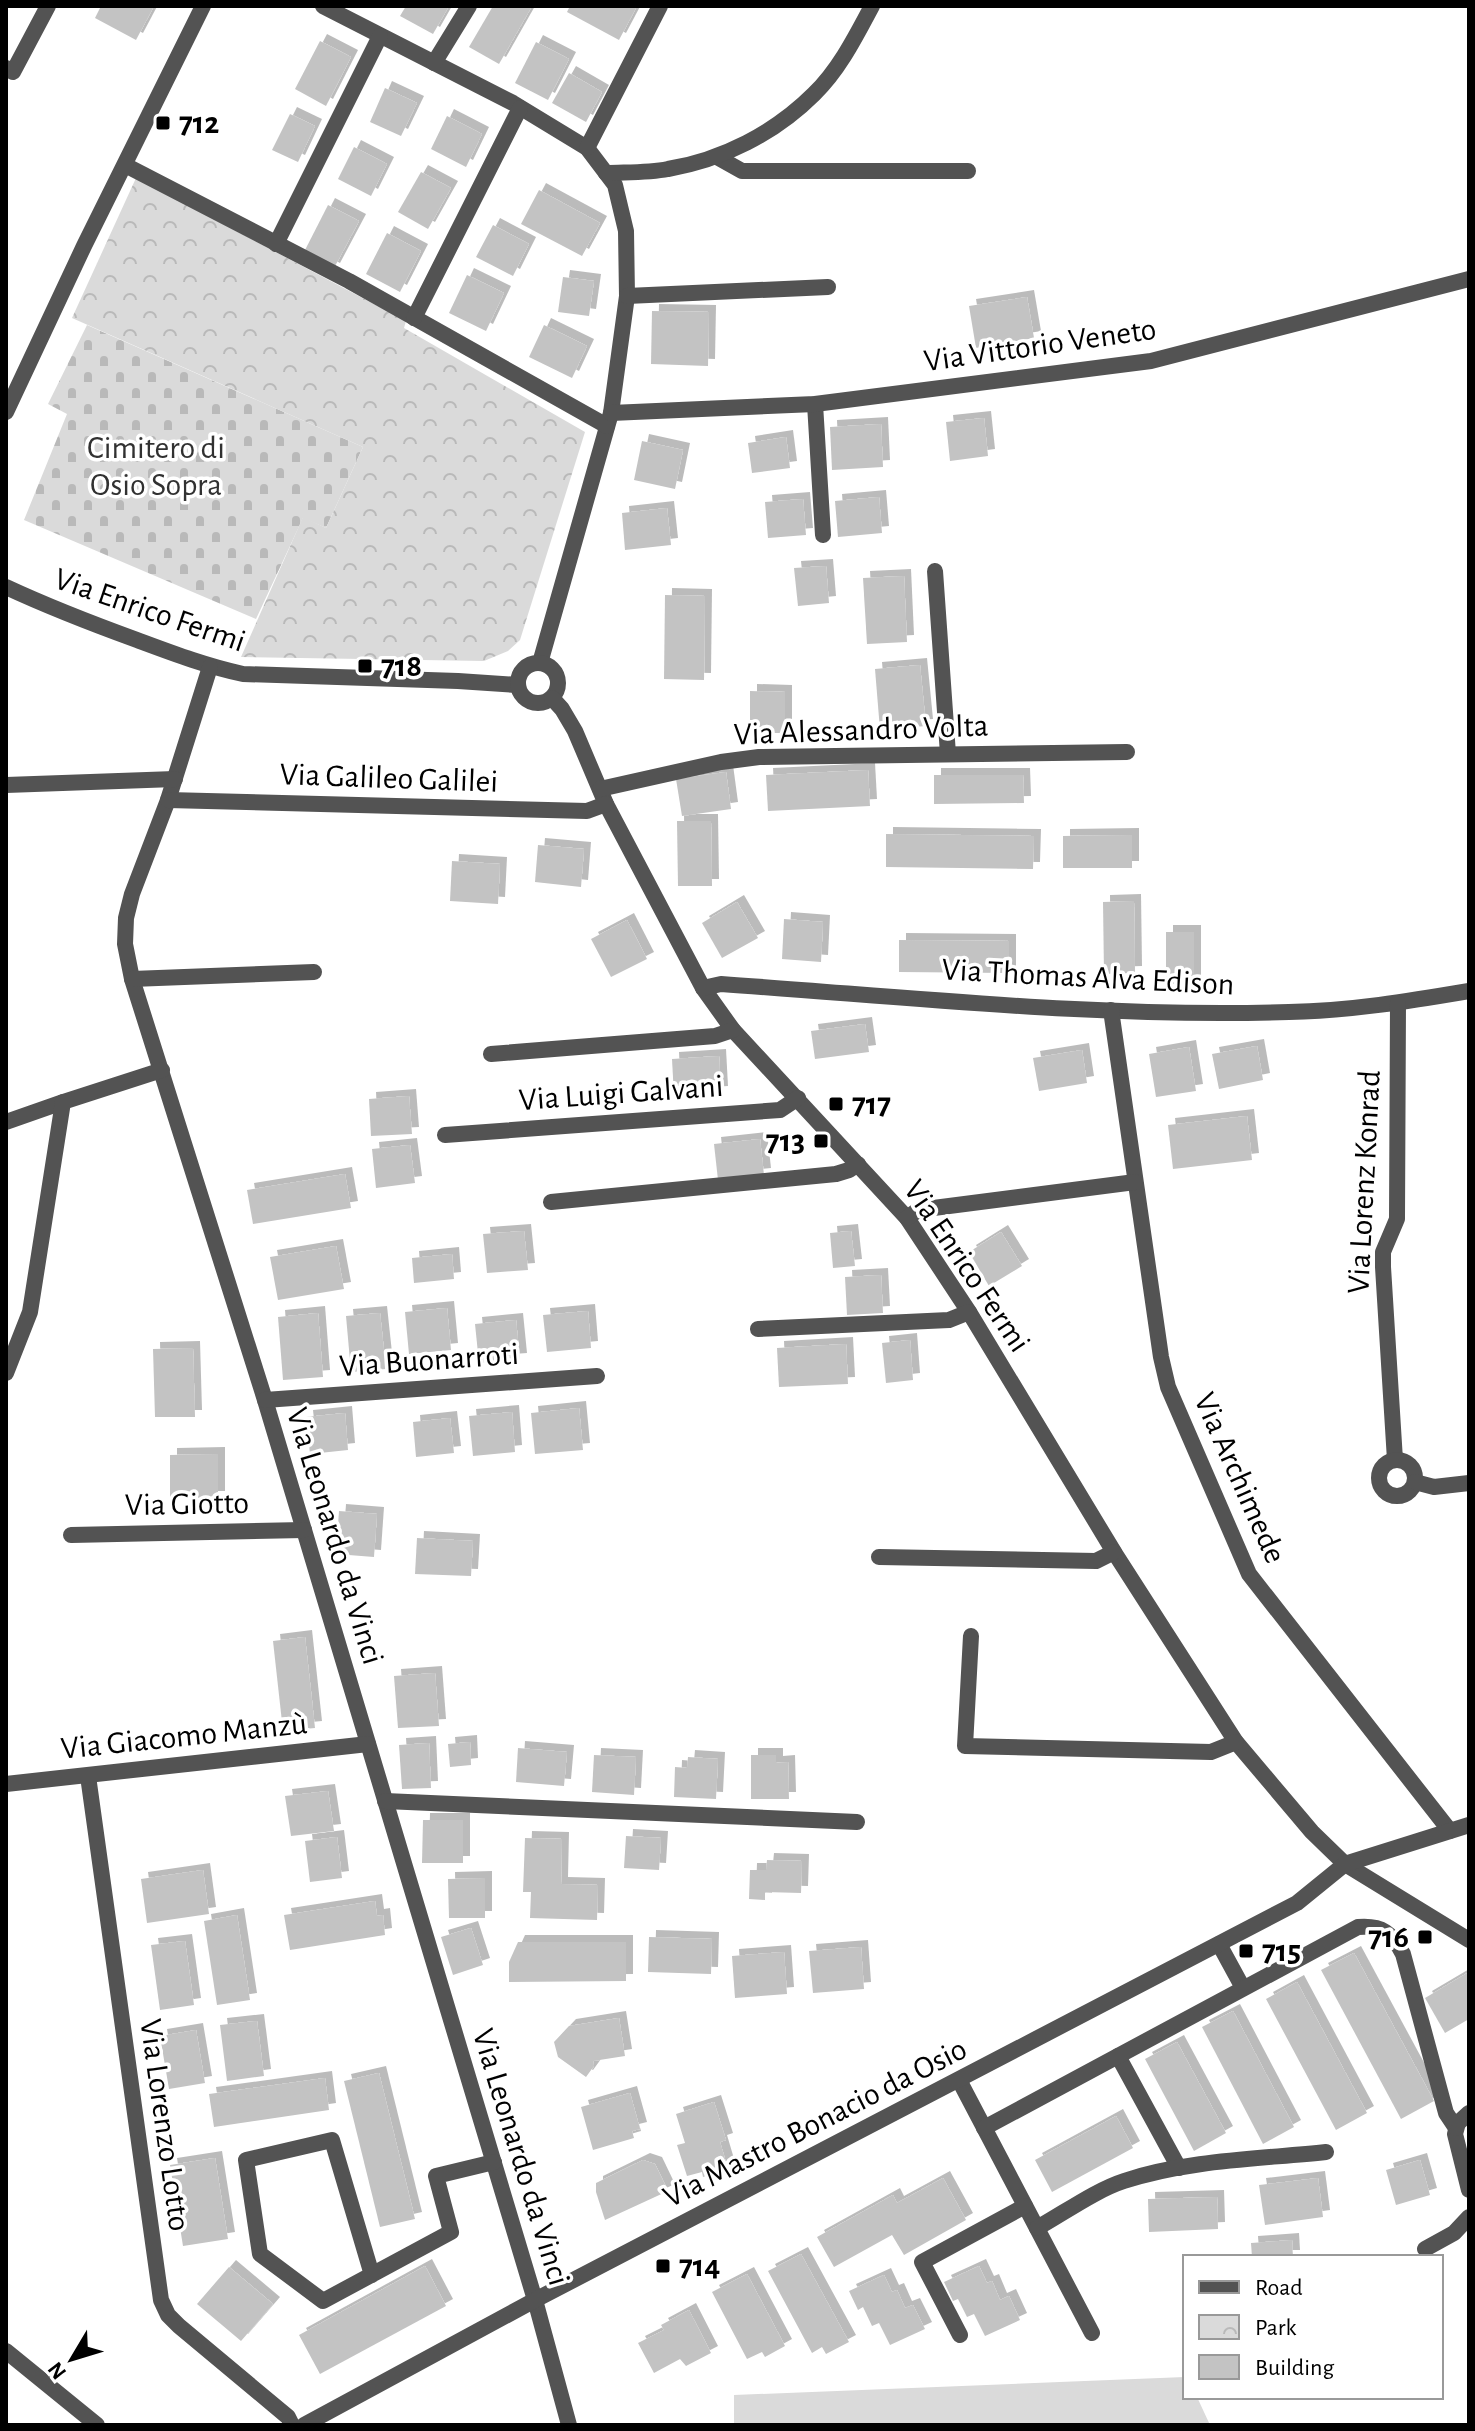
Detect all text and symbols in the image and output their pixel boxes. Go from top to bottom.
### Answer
place label: 712 [179,107,219,139]
marker: 712 [154,114,172,132]
street label: Via Vittorio Veneto [922,313,1158,377]
park label: Cimitero di Osio Sopra [87,432,225,501]
street label: Via Enrico Fermi [50,562,250,658]
place label: 718 [381,650,422,682]
marker: 718 [356,657,374,675]
street label: Via Alessandro Volta [733,710,989,750]
street label: Via Galileo Galilei [279,758,499,798]
street label: Via Thomas Alva Edison [941,953,1235,1001]
street label: Via Lorenz Konrad [1342,1069,1386,1295]
street label: Via Luigi Galvani [518,1070,724,1116]
place label: 717 [852,1088,891,1120]
marker: 717 [827,1095,845,1113]
place label: 713 [766,1125,805,1157]
marker: 713 [812,1132,830,1150]
street label: Via Enrico Fermi [898,1174,1036,1358]
street label: Via Buonarroti [338,1338,520,1382]
street label: Via Archimede [1188,1388,1292,1568]
street label: Via Leonardo da Vinci [281,1404,389,1668]
street label: Via Giotto [125,1487,249,1521]
street label: Via Giacomo Manzù [59,1707,309,1765]
place label: 716 [1368,1921,1409,1953]
marker: 716 [1416,1928,1434,1946]
place label: 715 [1262,1935,1301,1967]
marker: 715 [1237,1942,1255,1960]
street label: Via Lorenzo Lotto [134,2017,196,2233]
street label: Via Leonardo da Vinci [467,2025,575,2289]
street label: Via Mastro Bonacio da Osio [658,2033,972,2213]
place label: 714 [679,2250,720,2282]
legend [1183,2255,1443,2399]
marker: 714 [654,2257,672,2275]
text: Road [1255,2276,1303,2300]
text: Park [1255,2316,1296,2340]
north arrow [32,2319,112,2399]
text: Building [1255,2356,1334,2380]
text: N [44,2358,70,2383]

